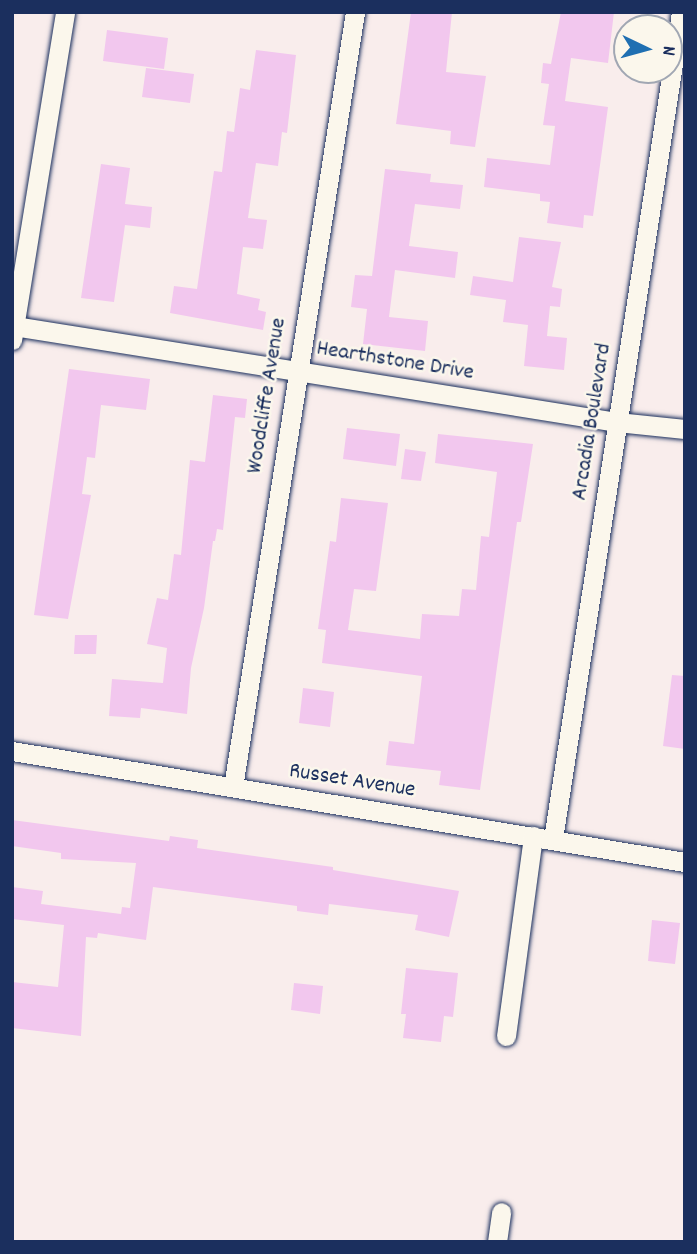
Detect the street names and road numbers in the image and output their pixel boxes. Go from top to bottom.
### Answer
street label: Woodcliffe Avenue [242,316,294,476]
street label: Hearthstone Drive [314,336,476,388]
street label: Arcadia Boulevard [567,342,619,502]
street label: Russet Avenue [287,758,417,806]

